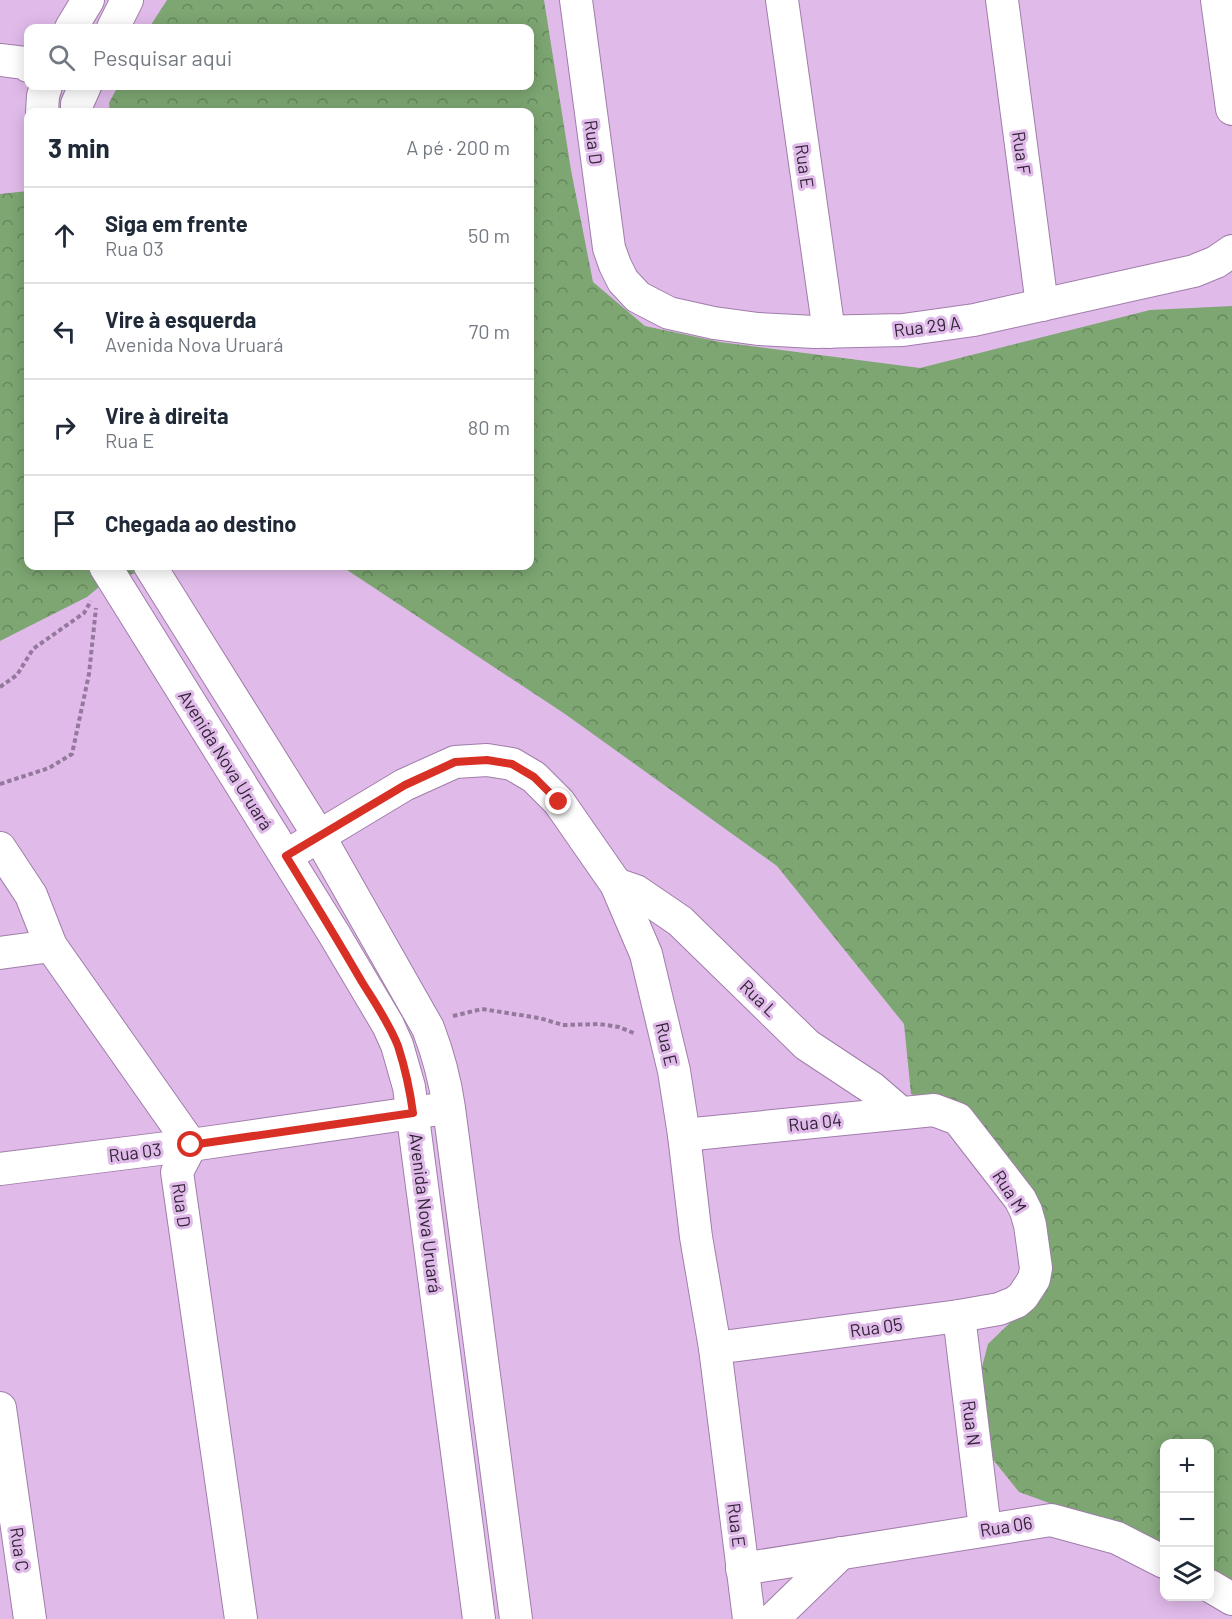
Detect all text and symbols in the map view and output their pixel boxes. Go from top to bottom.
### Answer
search box [24,24,534,90]
icon: search [45,41,78,74]
text: Pesquisar aqui [93,44,232,70]
street label: Rua D [580,119,608,165]
street label: Rua F [1008,130,1036,176]
text: 3 min [48,132,110,163]
text: A pé · 200 m [406,135,510,159]
street label: Rua E [791,143,819,189]
text: Siga em frente [105,210,248,236]
icon: ahead [48,219,81,252]
text: 50 m [468,223,510,247]
text: Rua 03 [105,236,164,260]
text: Vire à esquerda [105,306,256,332]
street label: Rua 29 A [892,311,962,341]
icon: left [48,315,81,348]
text: 70 m [469,319,510,343]
text: Avenida Nova Uruará [105,332,284,356]
text: Vire à direita [105,402,229,428]
icon: right [48,411,81,444]
text: 80 m [468,415,510,439]
text: Rua E [105,428,154,452]
icon: arrive [48,507,81,540]
text: Chegada ao destino [105,510,296,536]
street label: Avenida Nova Uruará [174,686,278,834]
route end [545,788,571,814]
street label: Rua L [736,975,782,1021]
street label: Rua E [651,1020,683,1068]
street label: Rua 04 [787,1108,843,1136]
route start [177,1131,203,1157]
street label: Avenida Nova Uruará [405,1132,447,1294]
street label: Rua 03 [107,1138,163,1166]
street label: Rua M [988,1166,1032,1216]
street label: Rua D [168,1181,196,1229]
street label: Rua 05 [848,1312,904,1342]
street label: Rua N [958,1399,986,1447]
map controls [1160,1439,1214,1601]
button: + [1160,1439,1214,1493]
button: − [1160,1493,1214,1547]
street label: Rua E [723,1502,751,1548]
street label: Rua 06 [978,1511,1034,1541]
street label: Rua C [6,1525,34,1573]
button: layers [1160,1547,1214,1601]

